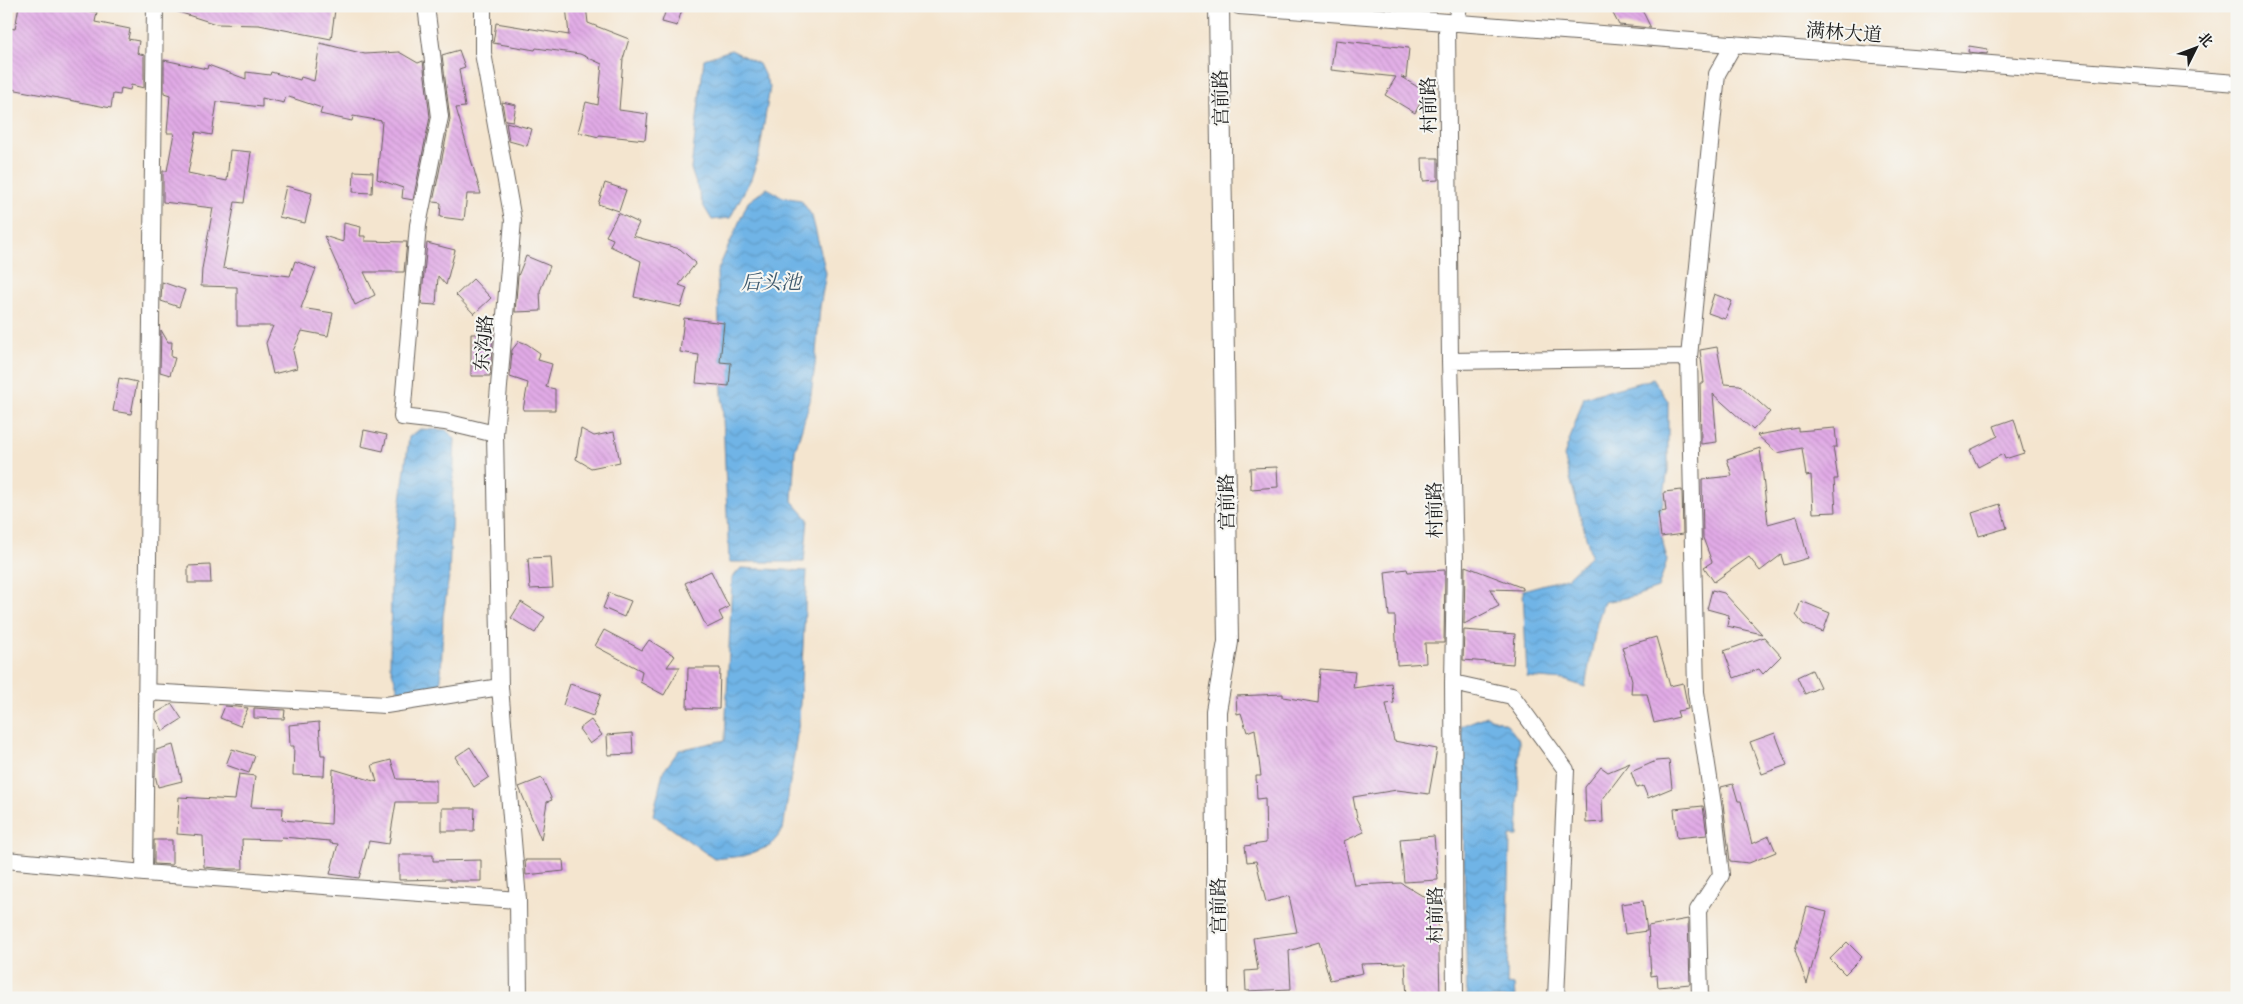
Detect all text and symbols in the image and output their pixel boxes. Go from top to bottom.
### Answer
street label: 满林大道 [1805,17,1883,48]
north arrow [2170,22,2220,72]
text: 北 [2194,28,2217,51]
street label: 宫前路 [1208,69,1233,127]
street label: 村前路 [1416,76,1441,134]
water label: 后头池 [741,269,803,295]
street label: 东沟路 [469,314,498,373]
street label: 宫前路 [1214,473,1239,531]
street label: 村前路 [1422,481,1447,539]
street label: 宫前路 [1206,877,1231,935]
street label: 村前路 [1423,886,1448,944]

